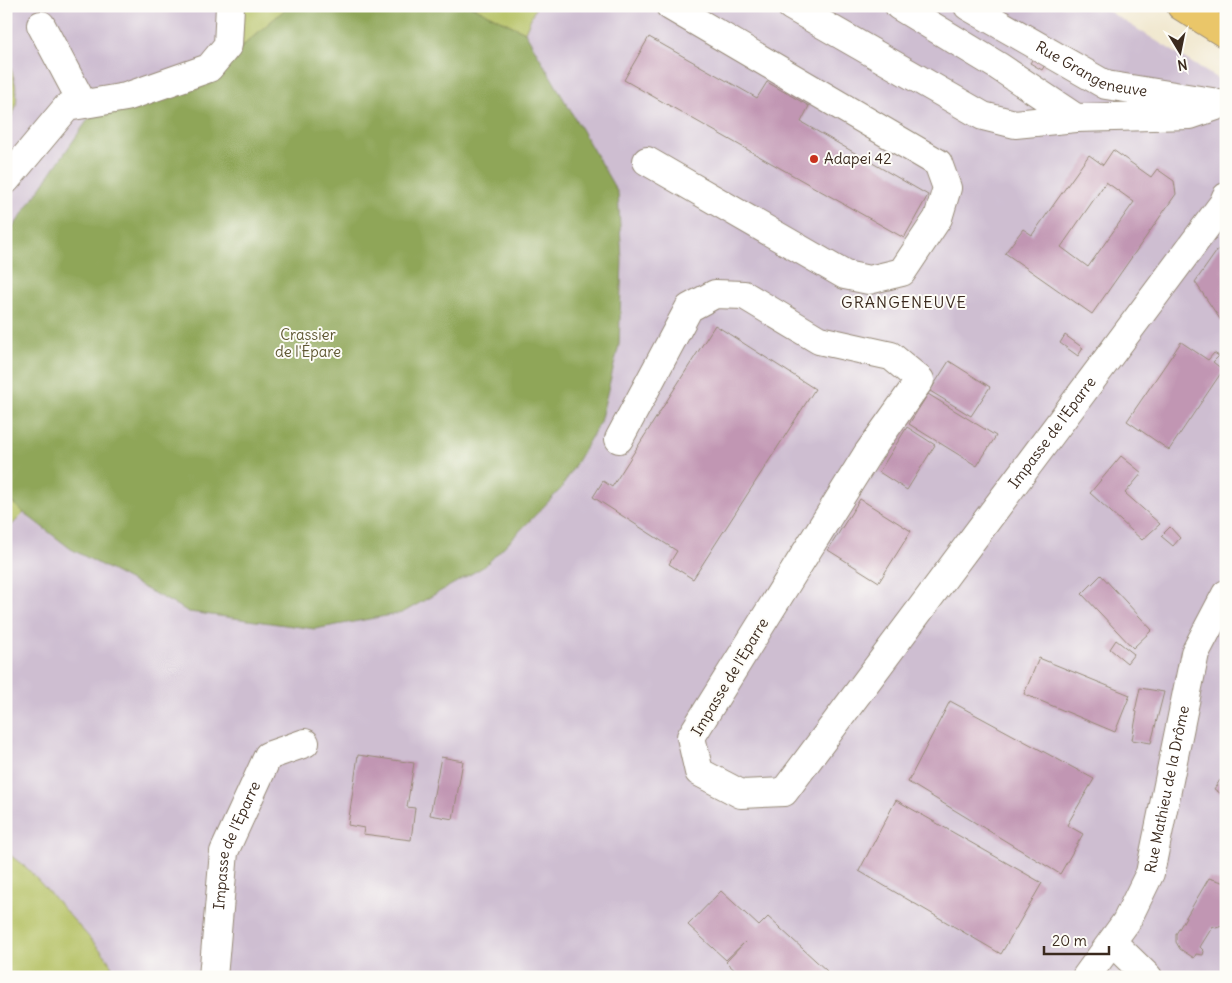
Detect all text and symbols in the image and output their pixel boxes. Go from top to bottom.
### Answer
north arrow [1154,28,1204,78]
street label: Rue Grangeneuve [1032,37,1149,100]
text: N [1176,55,1189,75]
place label: Adapei 42 [824,149,891,168]
marker: Adapei 42 [808,153,820,165]
district label: GRANGENEUVE [841,292,967,312]
park label: Crassier de l'Épare [275,325,341,361]
street label: Impasse de l'Eparre [1004,373,1100,492]
street label: Impasse de l'Eparre [687,614,772,739]
street label: Rue Mathieu de la Drôme [1140,704,1193,875]
street label: Impasse de l'Eparre [209,778,264,910]
scale bar [1044,923,1110,955]
text: 20 m [1052,931,1087,950]

